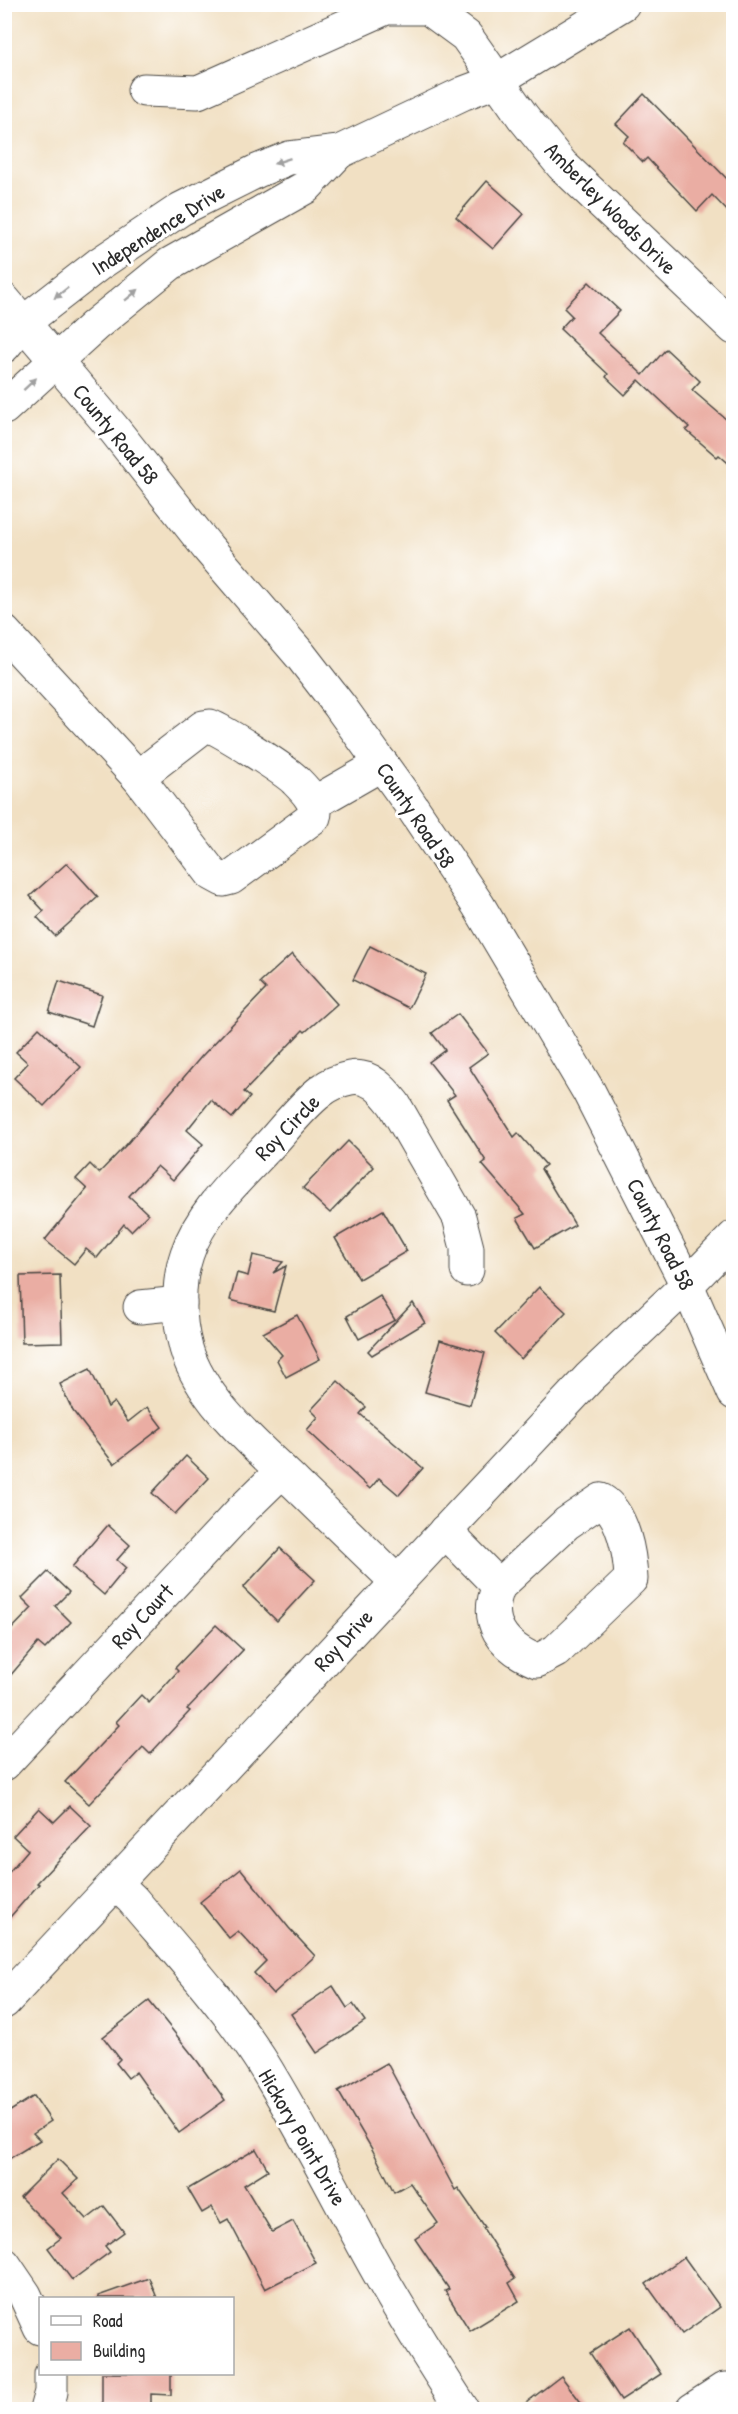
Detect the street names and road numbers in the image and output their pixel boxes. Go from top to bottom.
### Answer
street label: Amberley Woods Drive [538,135,684,281]
street label: Independence Drive [86,176,230,282]
street label: County Road 58 [66,377,166,491]
street label: County Road 58 [370,756,462,874]
street label: Roy Circle [248,1087,326,1167]
street label: County Road 58 [620,1173,702,1295]
street label: Roy Court [104,1577,180,1655]
street label: Roy Drive [307,1602,380,1678]
street label: Hickory Point Drive [252,2063,354,2211]

